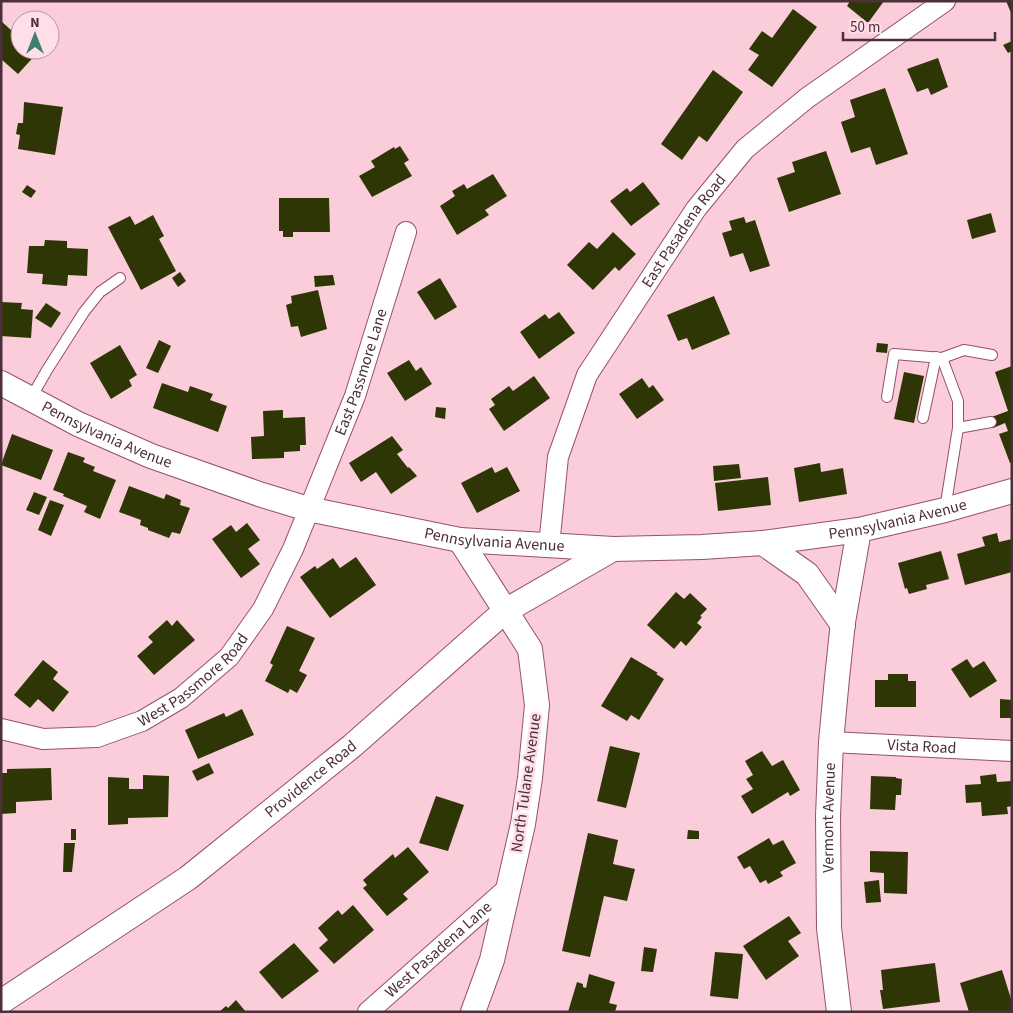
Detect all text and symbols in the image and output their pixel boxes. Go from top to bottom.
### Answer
north arrow [10,10,60,60]
scale bar [843,10,996,42]
text: N [30,13,40,33]
text: 50 m [850,17,880,38]
street label: East Pasadena Road [636,170,731,292]
street label: East Passmore Lane [329,306,393,439]
street label: Pennsylvania Avenue [38,396,175,474]
street label: Pennsylvania Avenue [827,493,969,545]
street label: Pennsylvania Avenue [422,522,565,557]
street label: West Passmore Road [134,629,253,732]
street label: North Tulane Avenue [505,712,547,854]
street label: Vista Road [887,734,957,759]
street label: Providence Road [260,735,362,823]
street label: Vermont Avenue [817,762,841,873]
street label: West Pasadena Lane [380,896,497,1003]

